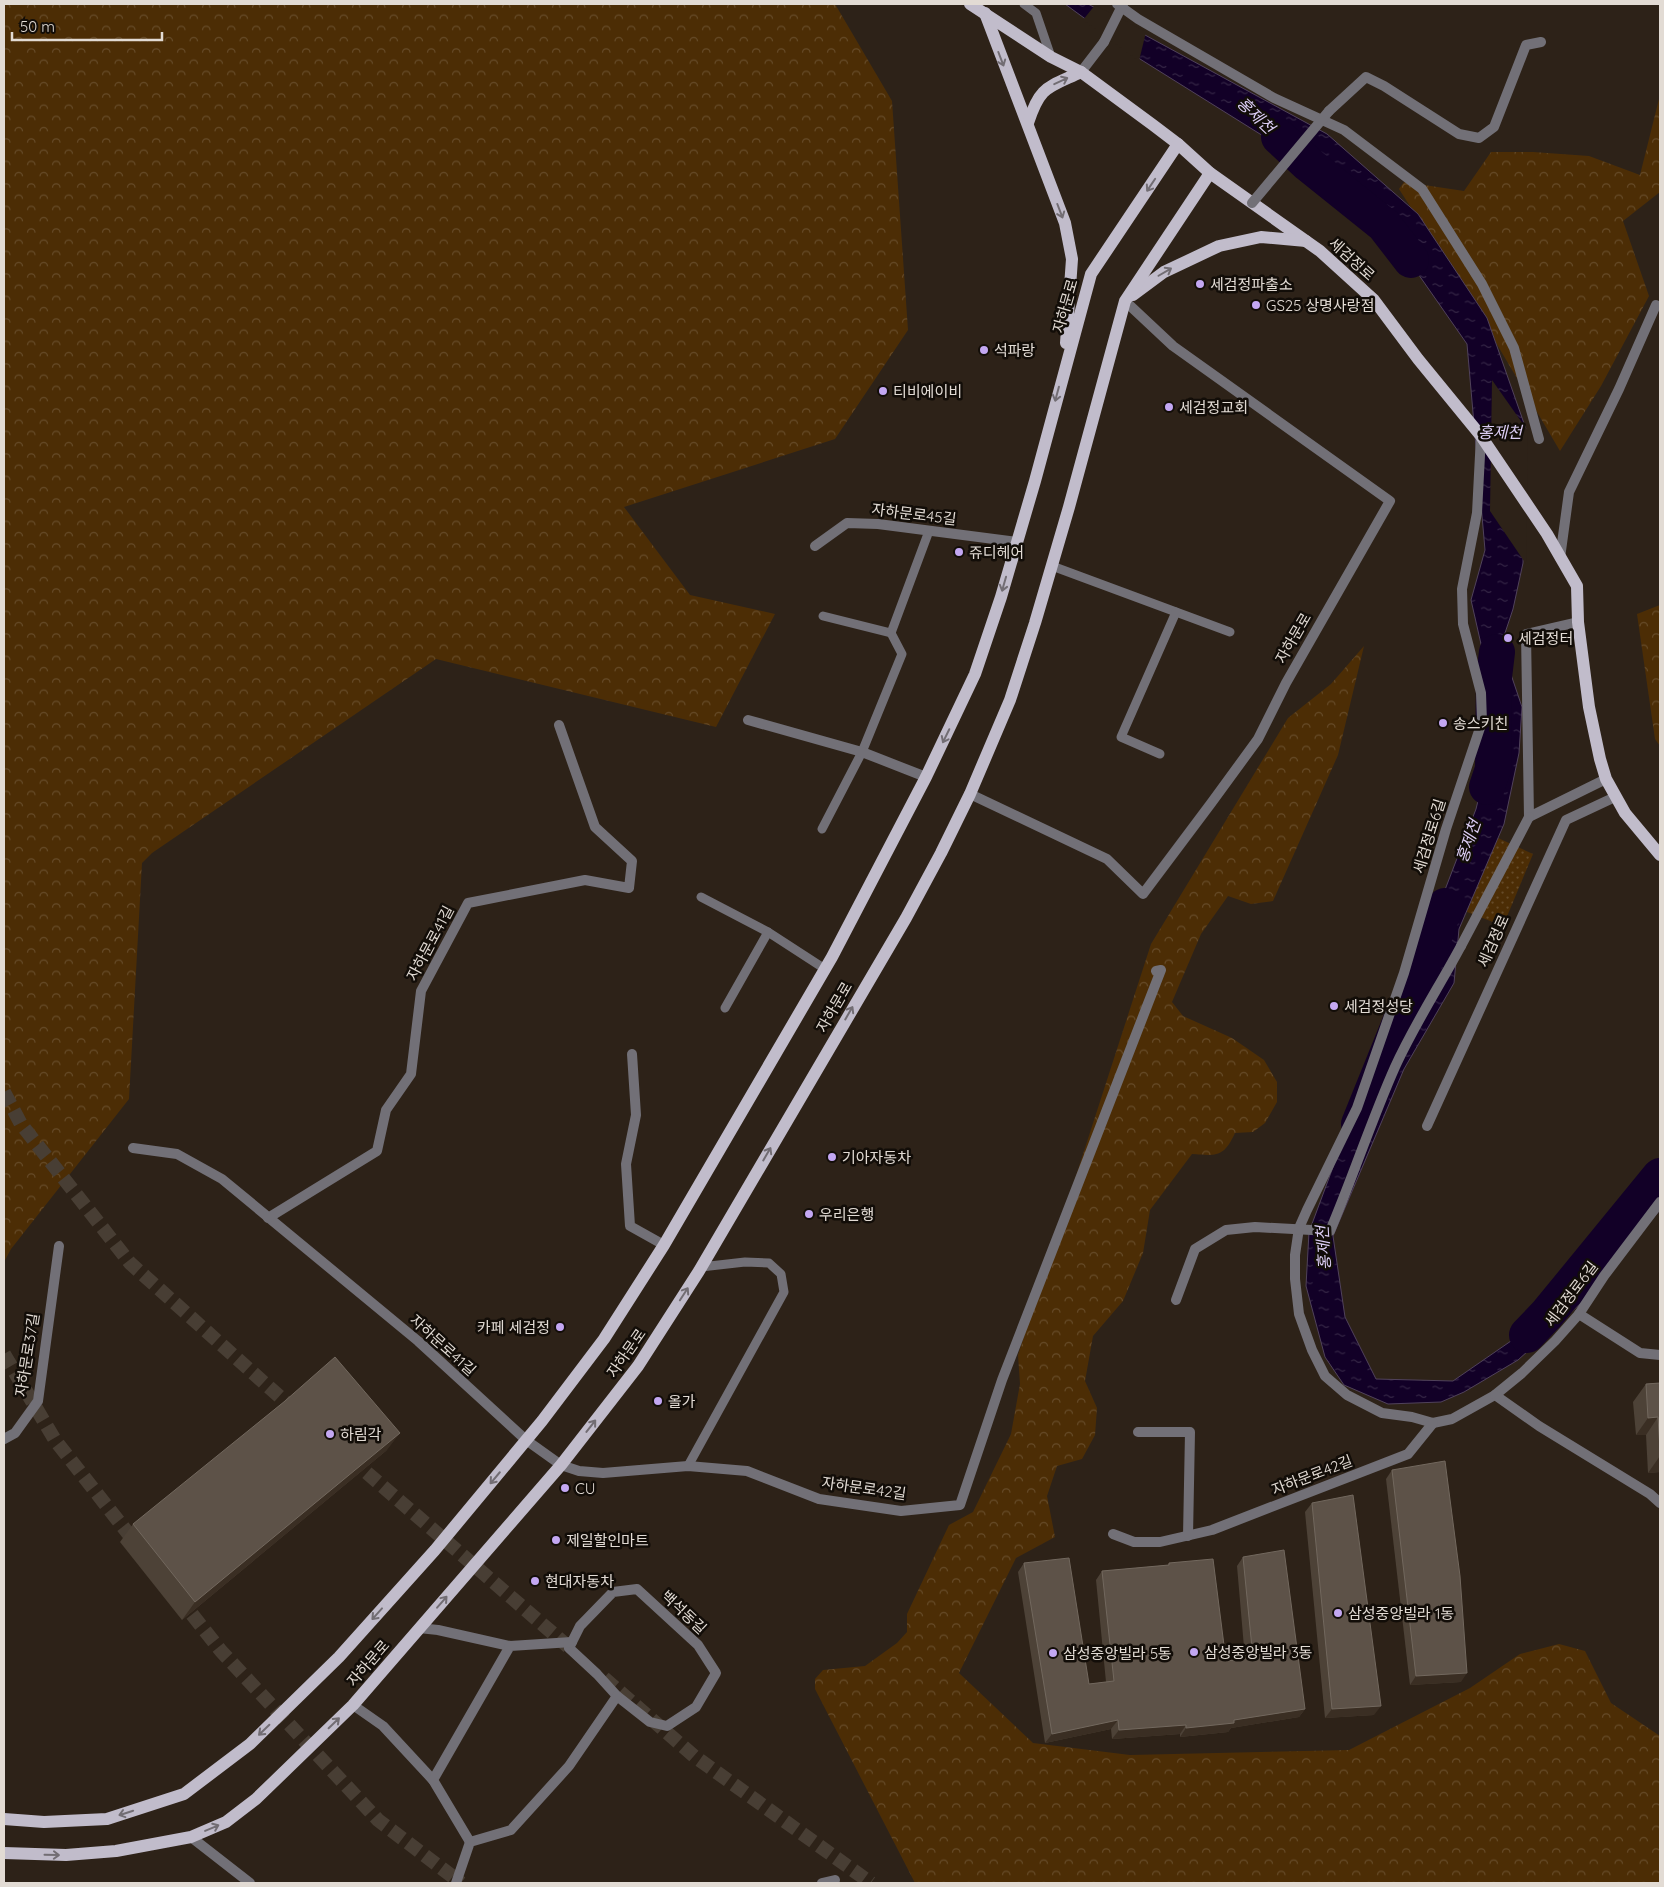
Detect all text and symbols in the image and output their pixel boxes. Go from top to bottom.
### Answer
scale bar [12,10,162,42]
text: 50 m [20,17,55,36]
one-way arrow [997,51,1007,66]
one-way arrow [1053,76,1068,86]
water label: 홍제천 [1233,92,1280,139]
one-way arrow [1146,177,1156,191]
one-way arrow [1056,202,1065,218]
street label: 세검정로 [1325,233,1379,285]
one-way arrow [1157,267,1171,277]
place label: 세검정파출소 [1210,275,1293,294]
street label: 자하문로 [1048,277,1082,335]
marker: 세검정파출소 [1194,278,1206,290]
place label: GS25 상명사랑점 [1266,296,1374,315]
marker: GS25 상명사랑점 [1250,299,1262,311]
place label: 석파랑 [994,341,1036,360]
marker: 석파랑 [978,344,990,356]
place label: 티비에이비 [893,382,962,401]
marker: 티비에이비 [877,385,889,397]
one-way arrow [1052,386,1062,402]
place label: 세검정교회 [1179,398,1248,417]
marker: 세검정교회 [1163,401,1175,413]
water label: 홍제천 [1478,422,1524,442]
street label: 자하문로45길 [871,499,957,529]
place label: 쥬디헤어 [969,543,1024,562]
marker: 쥬디헤어 [953,546,965,558]
one-way arrow [999,576,1009,592]
street label: 자하문로 [1271,609,1315,667]
place label: 세검정터 [1518,629,1573,648]
marker: 세검정터 [1502,632,1514,644]
place label: 송스키친 [1453,714,1508,733]
marker: 송스키친 [1437,717,1449,729]
one-way arrow [940,728,950,743]
street label: 세검정로6길 [1409,796,1449,876]
water label: 홍제천 [1451,815,1485,865]
street label: 자하문로41길 [402,902,458,984]
street label: 세검정로 [1473,912,1513,970]
street label: 자하문로 [812,978,856,1036]
place label: 세검정성당 [1344,997,1413,1016]
marker: 세검정성당 [1328,1000,1340,1012]
one-way arrow [844,1007,854,1021]
one-way arrow [763,1147,773,1161]
place label: 기아자동차 [842,1148,911,1167]
marker: 기아자동차 [826,1151,838,1163]
place label: 우리은행 [819,1205,874,1224]
marker: 우리은행 [803,1208,815,1220]
water label: 홍제천 [1312,1223,1334,1271]
street label: 세검정로6길 [1540,1258,1602,1330]
one-way arrow [680,1287,690,1301]
street label: 자하문로41길 [406,1310,480,1380]
street label: 자하문로37길 [11,1312,43,1398]
place label: 카페 세검정 [477,1318,550,1337]
marker: 카페 세검정 [554,1321,566,1333]
street label: 자하문로 [602,1325,650,1381]
place label: 올가 [668,1392,696,1411]
marker: 올가 [652,1395,664,1407]
one-way arrow [586,1419,596,1433]
place label: 하림각 [340,1425,382,1444]
marker: 하림각 [324,1428,336,1440]
street label: 자하문로42길 [1269,1451,1355,1499]
one-way arrow [489,1471,500,1484]
street label: 자하문로42길 [820,1473,908,1503]
place label: CU [575,1479,596,1498]
marker: CU [559,1482,571,1494]
place label: 제일할인마트 [566,1531,649,1550]
marker: 제일할인마트 [550,1534,562,1546]
place label: 현대자동차 [545,1572,614,1591]
marker: 현대자동차 [529,1575,541,1587]
street label: 백석동길 [657,1586,711,1638]
one-way arrow [436,1595,448,1608]
place label: 삼성중앙빌라 1동 [1348,1604,1454,1623]
marker: 삼성중앙빌라 1동 [1332,1607,1344,1619]
one-way arrow [371,1608,383,1621]
street label: 자하문로 [343,1636,393,1690]
place label: 삼성중앙빌라 3동 [1204,1643,1313,1662]
place label: 삼성중앙빌라 5동 [1063,1644,1172,1663]
marker: 삼성중앙빌라 3동 [1188,1646,1200,1658]
marker: 삼성중앙빌라 5동 [1047,1647,1059,1659]
one-way arrow [328,1717,340,1729]
one-way arrow [257,1724,270,1736]
one-way arrow [119,1808,135,1818]
one-way arrow [203,1823,219,1832]
one-way arrow [44,1850,60,1860]

